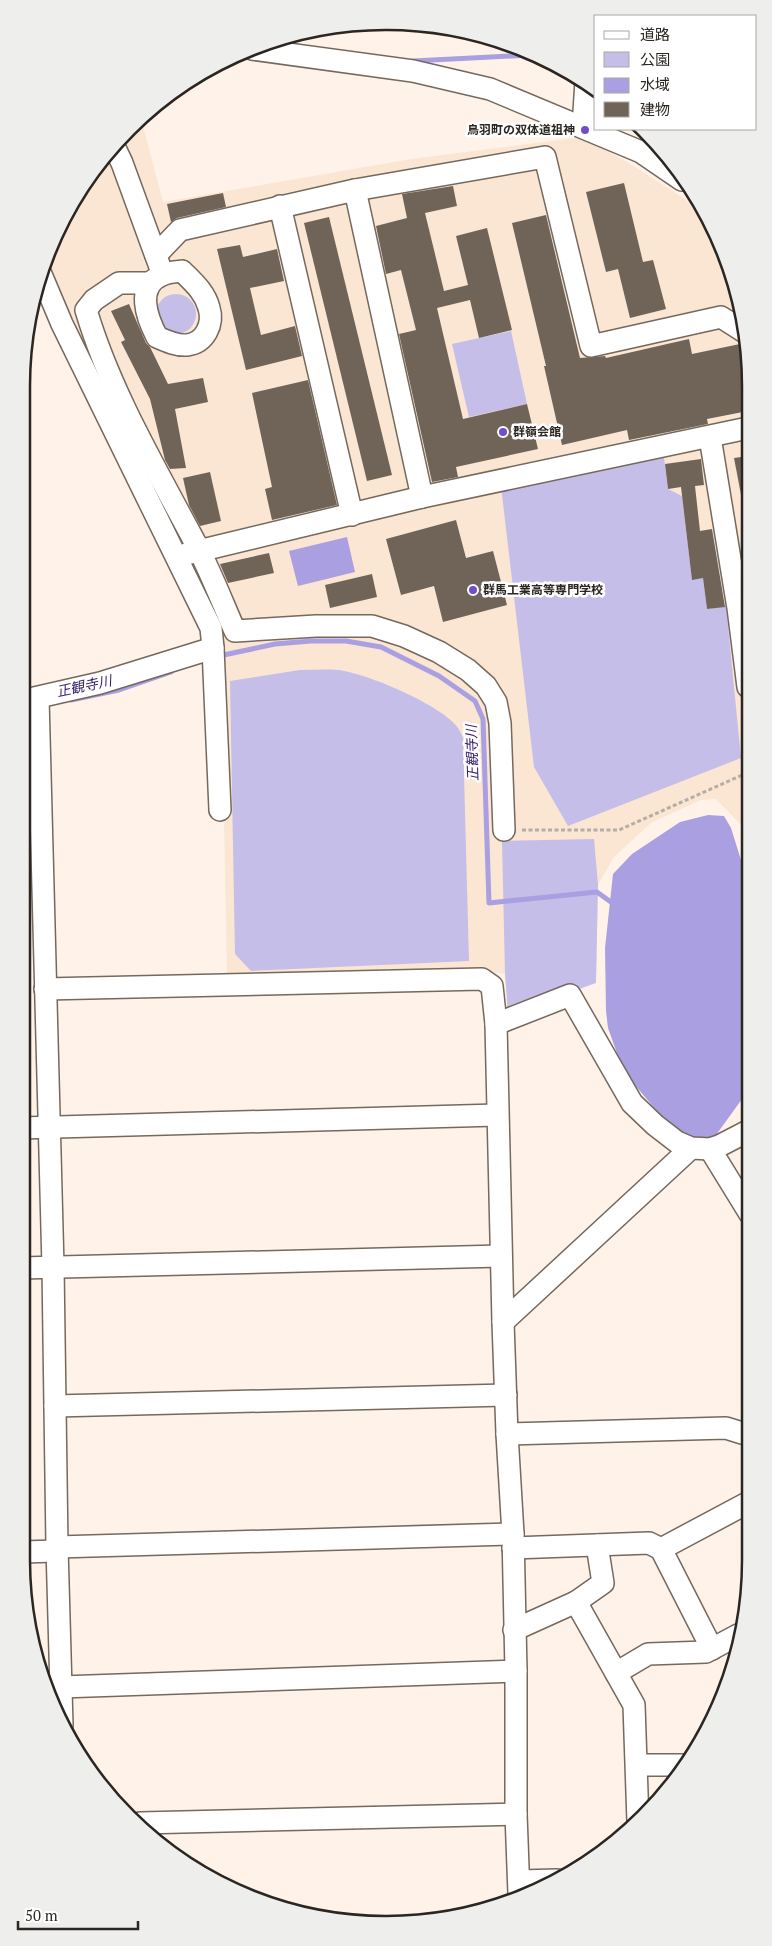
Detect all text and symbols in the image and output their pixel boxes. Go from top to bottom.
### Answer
legend [594,15,757,130]
text: 道路 [640,24,670,44]
text: 公園 [640,49,670,69]
text: 水域 [640,74,670,94]
text: 建物 [640,99,670,119]
place label: 鳥羽町の双体道祖神 [467,122,575,137]
marker: 鳥羽町の双体道祖神 [579,124,591,136]
place label: 群嶺会館 [513,424,561,439]
marker: 群嶺会館 [497,426,509,438]
place label: 群馬工業高等専門学校 [483,582,603,597]
marker: 群馬工業高等専門学校 [467,584,479,596]
water label: 正観寺川 [55,670,115,701]
water label: 正観寺川 [461,723,482,781]
scale bar [18,1898,138,1930]
text: 50 m [25,1905,58,1925]

